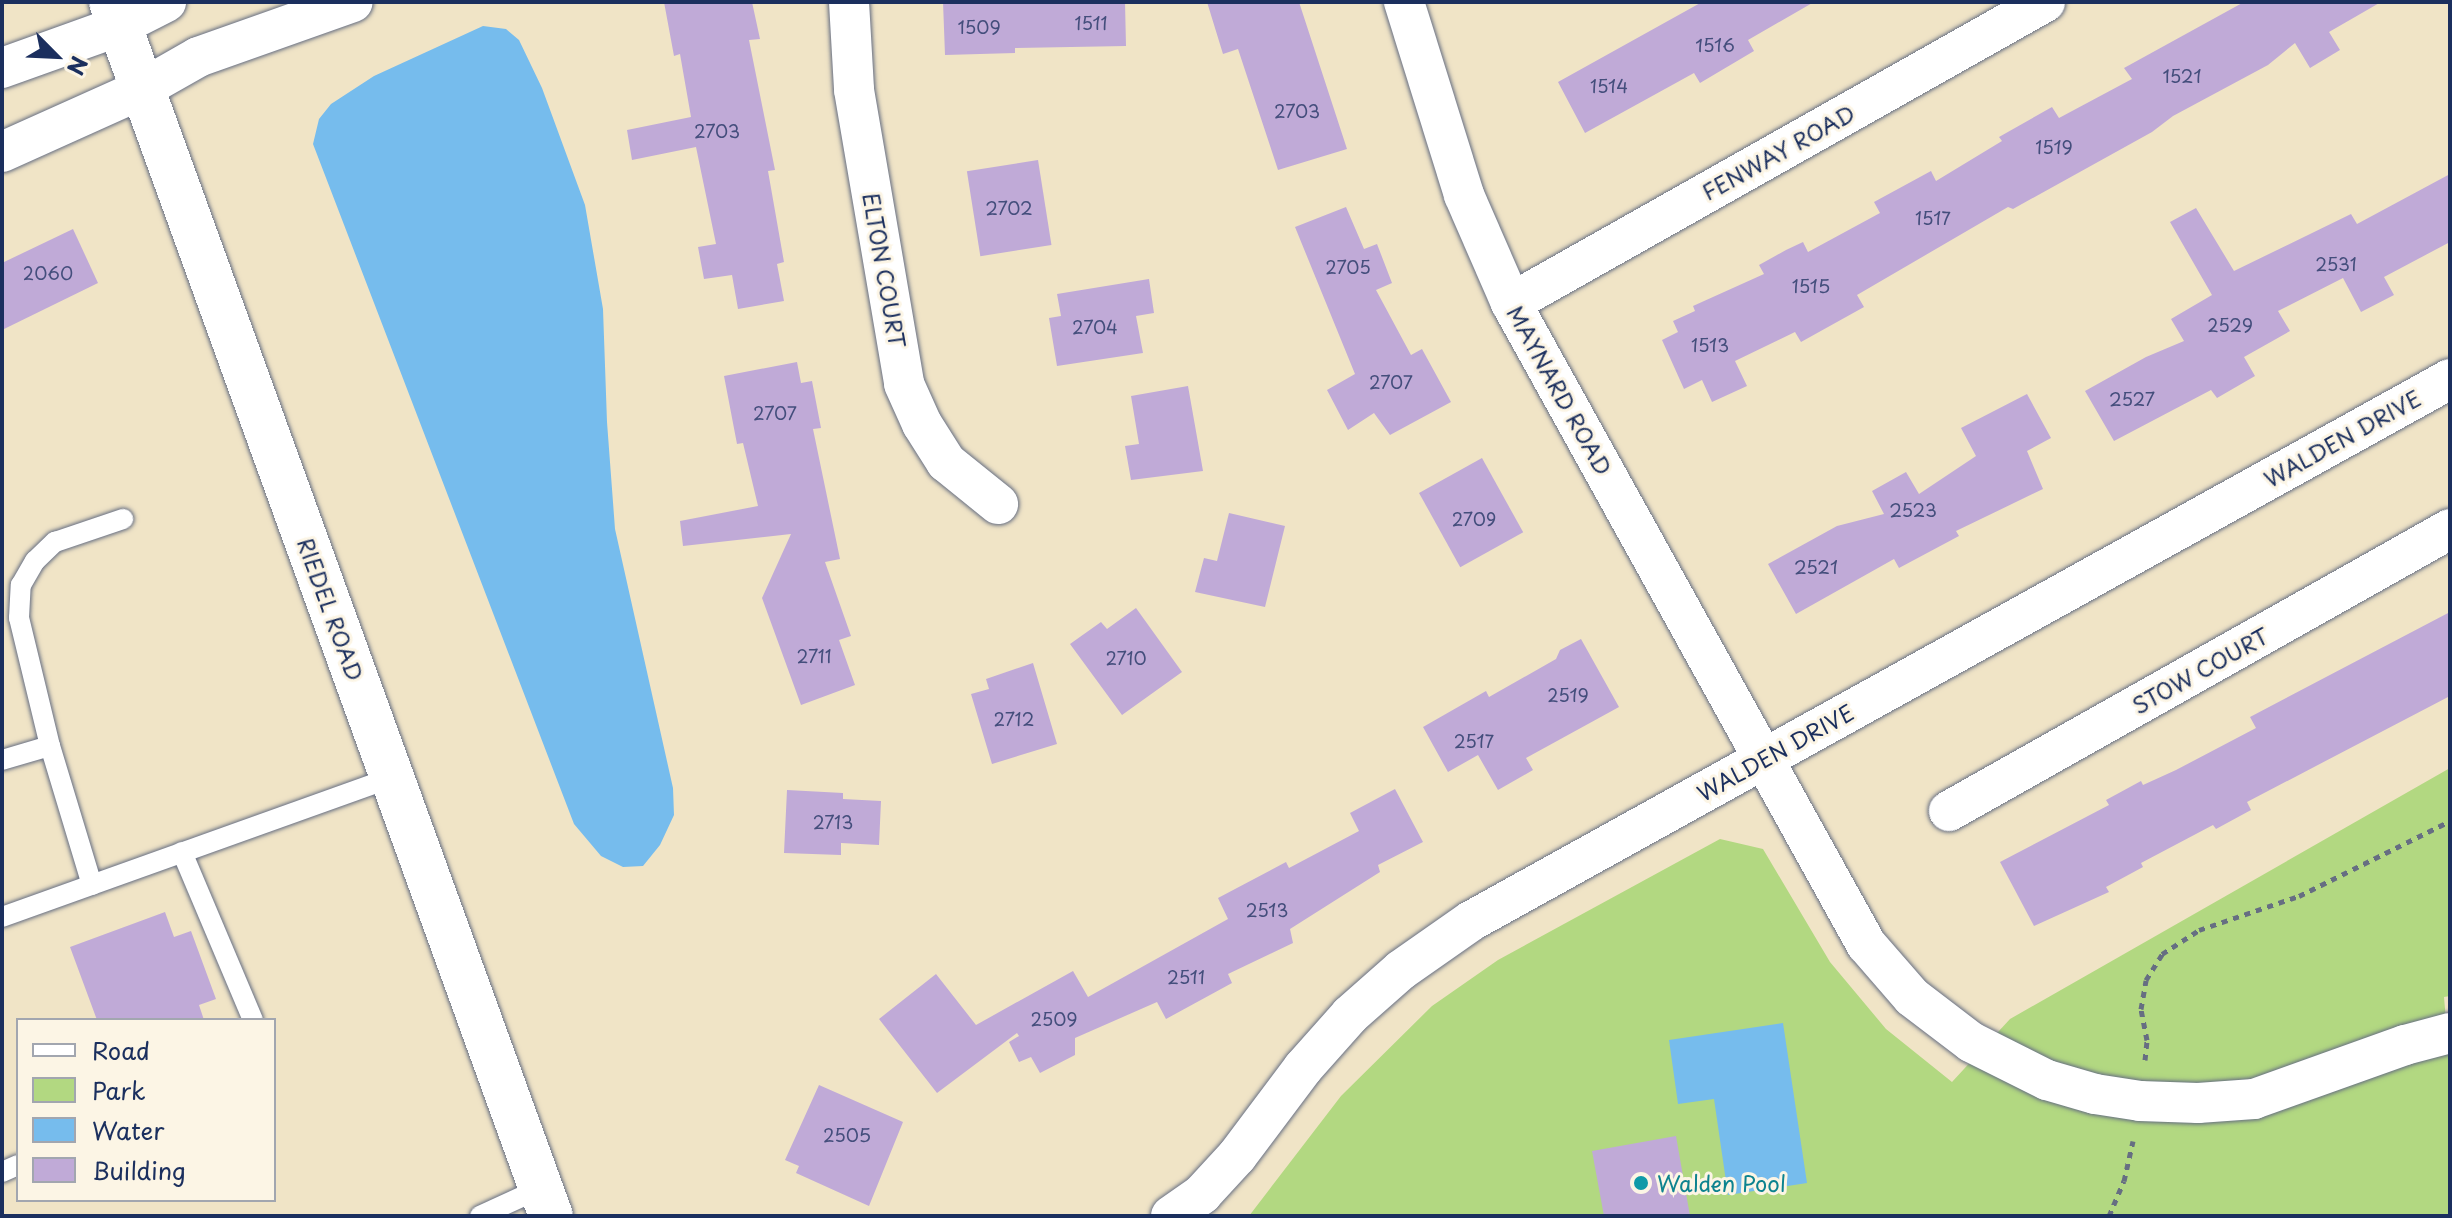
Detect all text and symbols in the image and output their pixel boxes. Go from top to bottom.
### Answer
house number: 1511 [1074,12,1108,34]
north arrow [16,16,96,96]
house number: 1509 [957,16,1001,38]
house number: 1516 [1695,34,1735,56]
text: N [60,51,97,81]
house number: 1521 [2162,65,2202,87]
house number: 1514 [1590,75,1628,97]
street label: FENWAY ROAD [1698,99,1858,205]
house number: 2703 [1274,100,1320,122]
house number: 2703 [694,120,740,142]
house number: 1519 [2035,136,2073,158]
street label: ELTON COURT [858,189,912,351]
house number: 2702 [985,197,1033,219]
house number: 1517 [1915,207,1951,229]
house number: 2531 [2315,253,2357,275]
house number: 2705 [1325,256,1371,278]
house number: 2060 [23,262,73,284]
house number: 1515 [1792,275,1830,297]
street label: MAYNARD ROAD [1502,300,1618,480]
house number: 2529 [2207,314,2253,336]
house number: 2704 [1072,316,1118,338]
house number: 1513 [1691,334,1729,356]
house number: 2707 [1369,371,1413,393]
street label: WALDEN DRIVE [2260,384,2424,492]
house number: 2527 [2109,388,2155,410]
house number: 2707 [753,402,797,424]
house number: 2523 [1889,499,1937,521]
house number: 2709 [1452,508,1496,530]
street label: RIEDEL ROAD [292,532,370,686]
house number: 2521 [1794,556,1838,578]
street label: STOW COURT [2126,621,2274,719]
house number: 2711 [796,645,832,667]
house number: 2710 [1105,647,1147,669]
house number: 2519 [1547,684,1589,706]
street label: WALDEN DRIVE [1693,698,1857,806]
house number: 2712 [994,708,1034,730]
house number: 2517 [1454,730,1494,752]
house number: 2713 [813,811,853,833]
house number: 2513 [1246,899,1288,921]
house number: 2511 [1167,966,1205,988]
house number: 2509 [1030,1008,1078,1030]
legend [16,1018,276,1202]
text: Road [92,1032,150,1068]
text: Park [92,1072,146,1108]
text: Water [92,1112,164,1148]
house number: 2505 [823,1124,871,1146]
text: Building [92,1152,186,1188]
place label: Walden Pool [1657,1170,1787,1196]
marker: Walden Pool [1632,1174,1650,1192]

